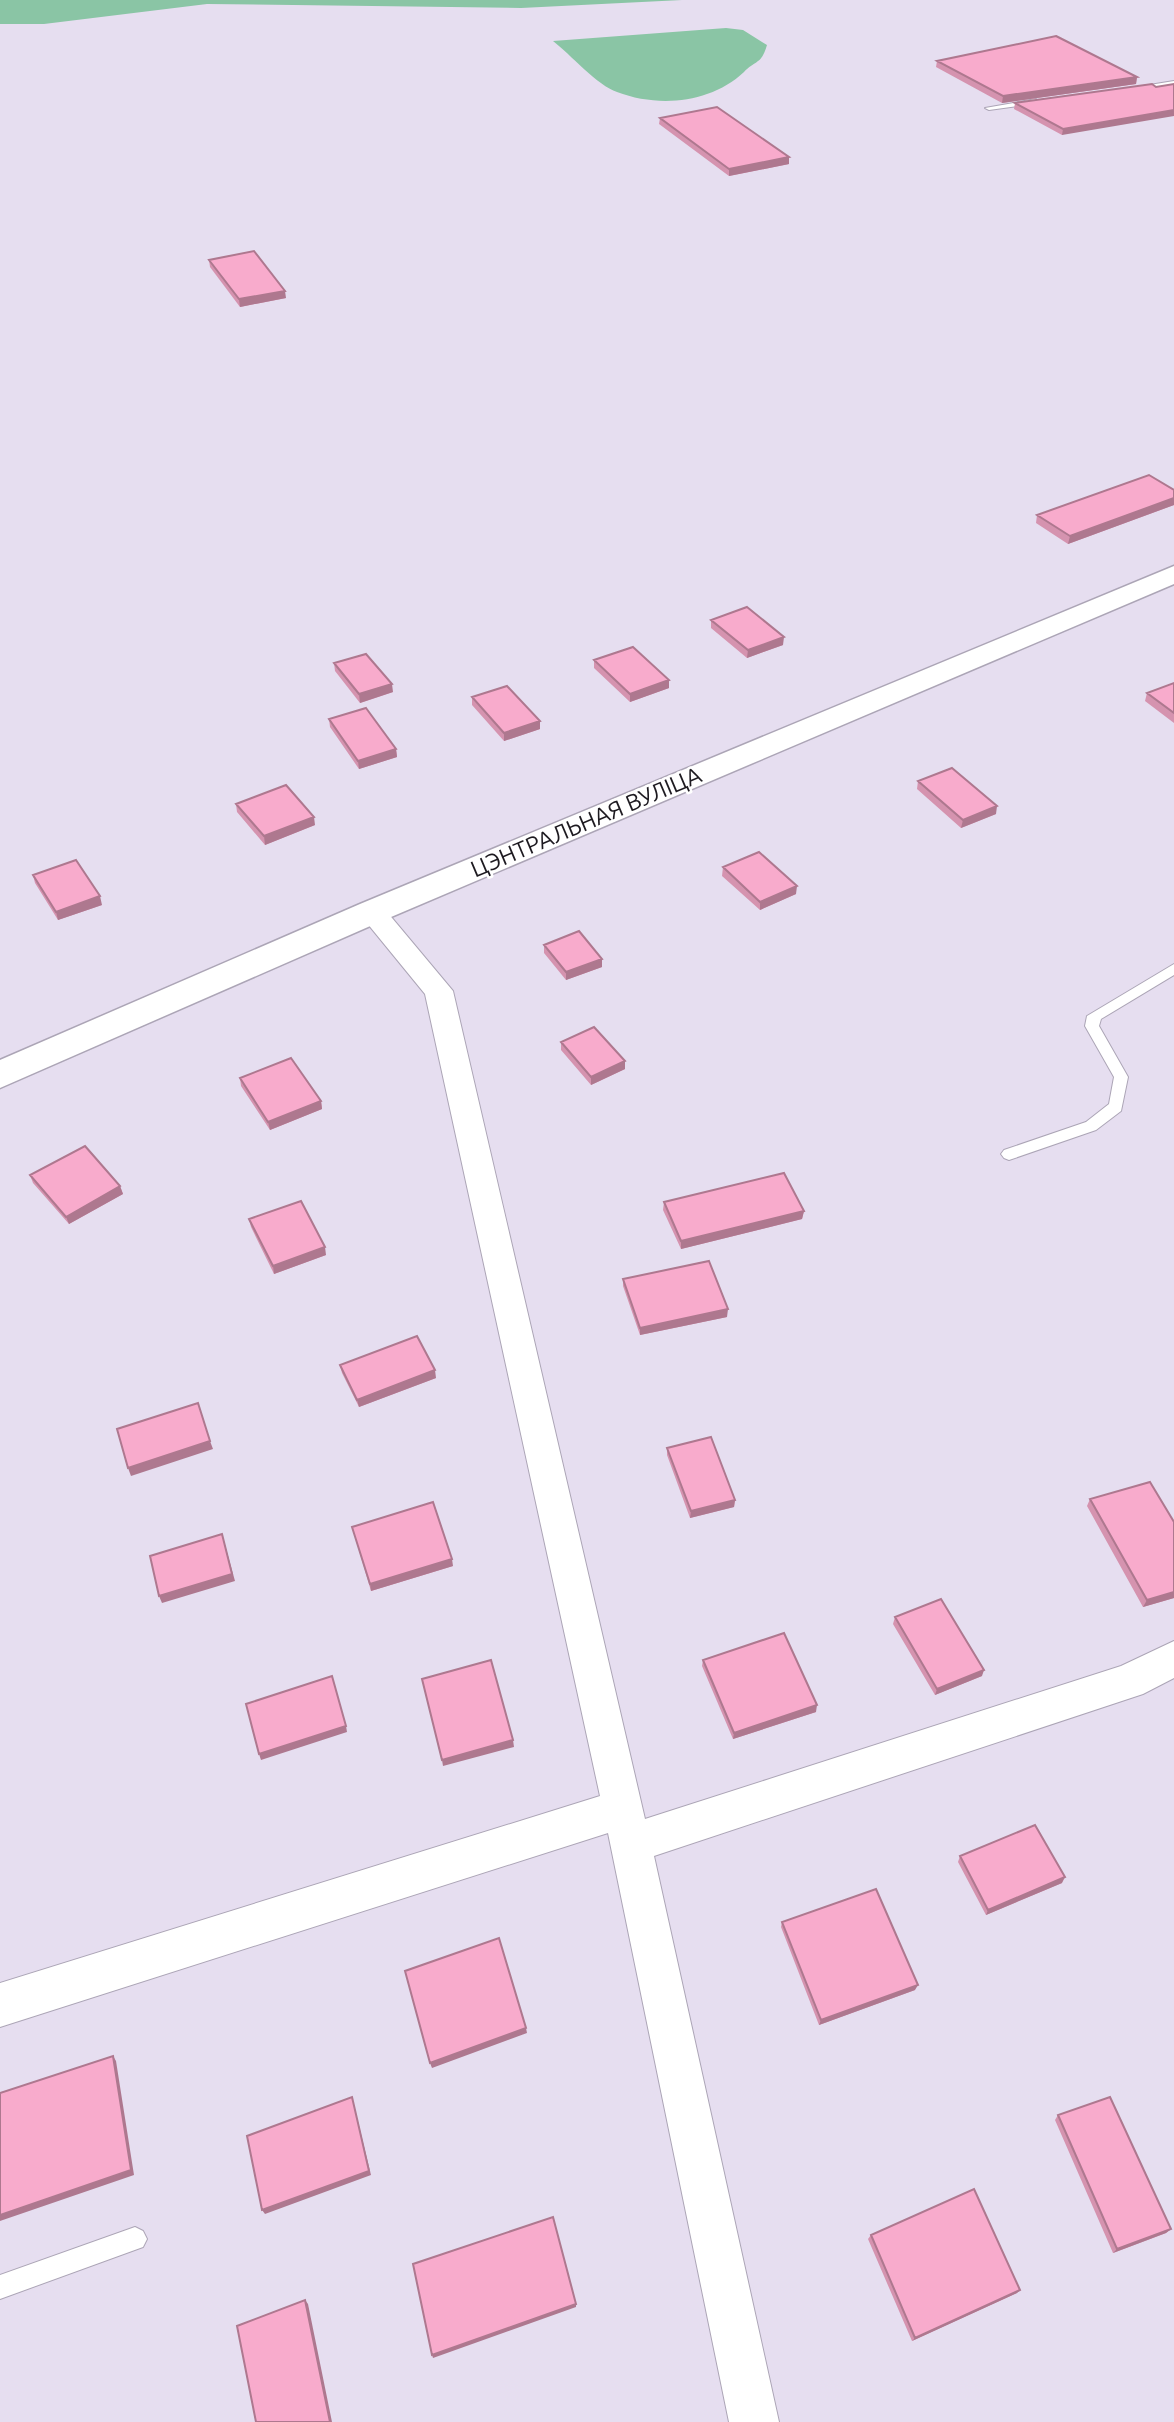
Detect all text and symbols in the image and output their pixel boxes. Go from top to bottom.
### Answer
street label: ЦЭНТРАЛЬНАЯ ВУЛІЦА [467,762,705,881]

